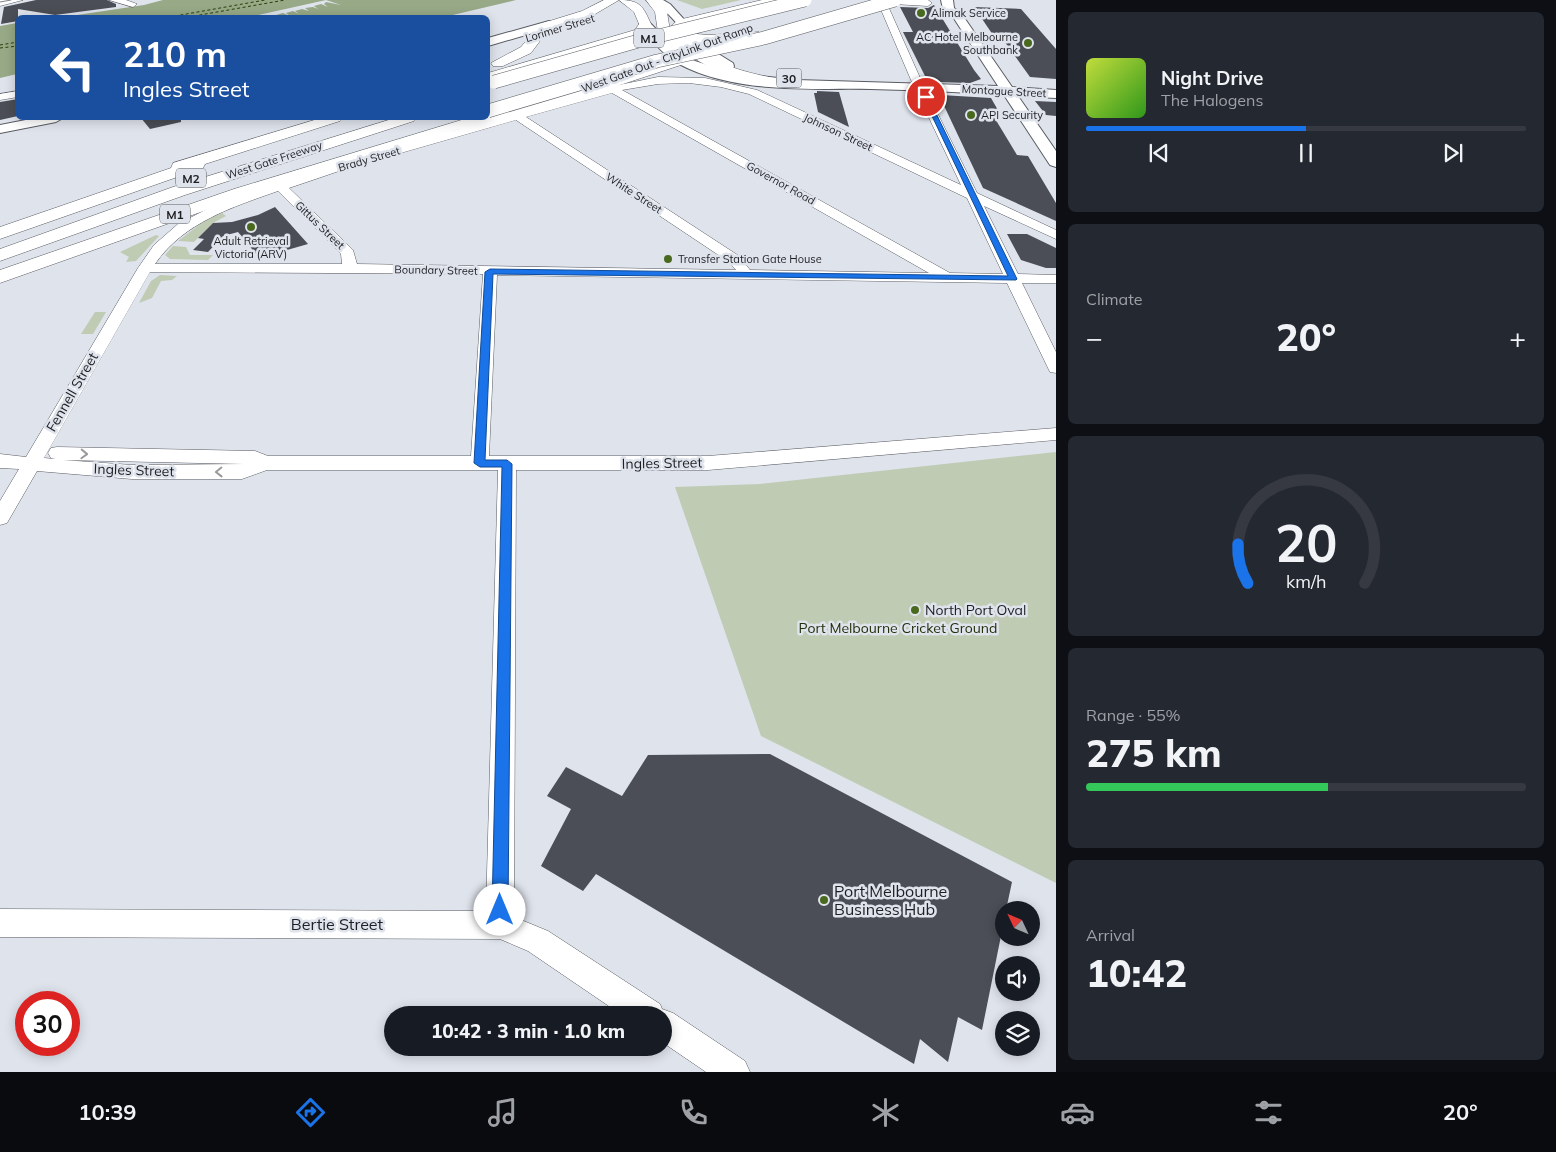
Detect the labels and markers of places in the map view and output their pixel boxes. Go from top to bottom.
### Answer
place label: Alimak Service [931,6,1006,20]
marker: Alimak Service [915,7,927,19]
place label: AC Hotel Melbourne Southbank [916,30,1018,57]
marker: AC Hotel Melbourne Southbank [1022,37,1034,49]
pin [905,76,947,118]
place label: API Security [981,108,1043,122]
marker: API Security [965,109,977,121]
marker: Adult Retrieval Victoria (ARV) [245,221,257,233]
place label: Adult Retrieval Victoria (ARV) [213,234,289,261]
place label: Transfer Station Gate House [678,252,822,266]
marker: Transfer Station Gate House [662,253,674,265]
place label: North Port Oval [925,601,1026,619]
marker: North Port Oval [909,604,921,616]
place label: Port Melbourne Business Hub [834,881,947,919]
marker: Port Melbourne Business Hub [818,894,830,906]

